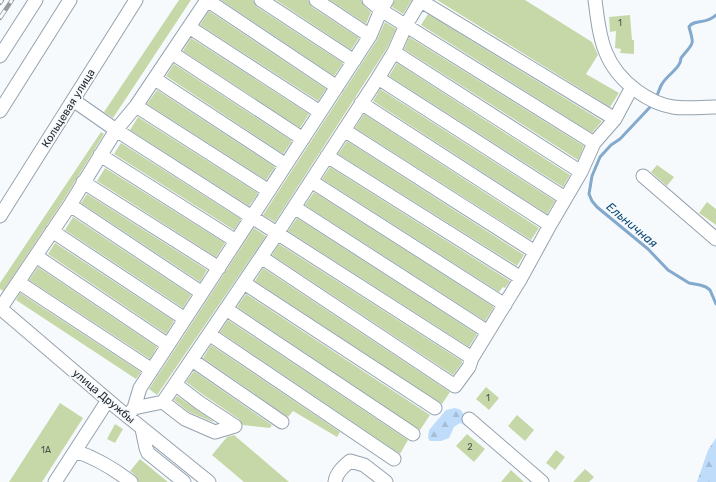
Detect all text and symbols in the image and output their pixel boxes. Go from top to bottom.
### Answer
house number: 1 [618,18,622,28]
street label: Кольцевая улица [39,67,98,150]
water label: Ельничная [604,200,661,251]
street label: улица Дружбы [70,367,138,426]
house number: 1 [486,393,490,403]
house number: 2 [467,442,473,452]
house number: 1А [41,445,51,455]

